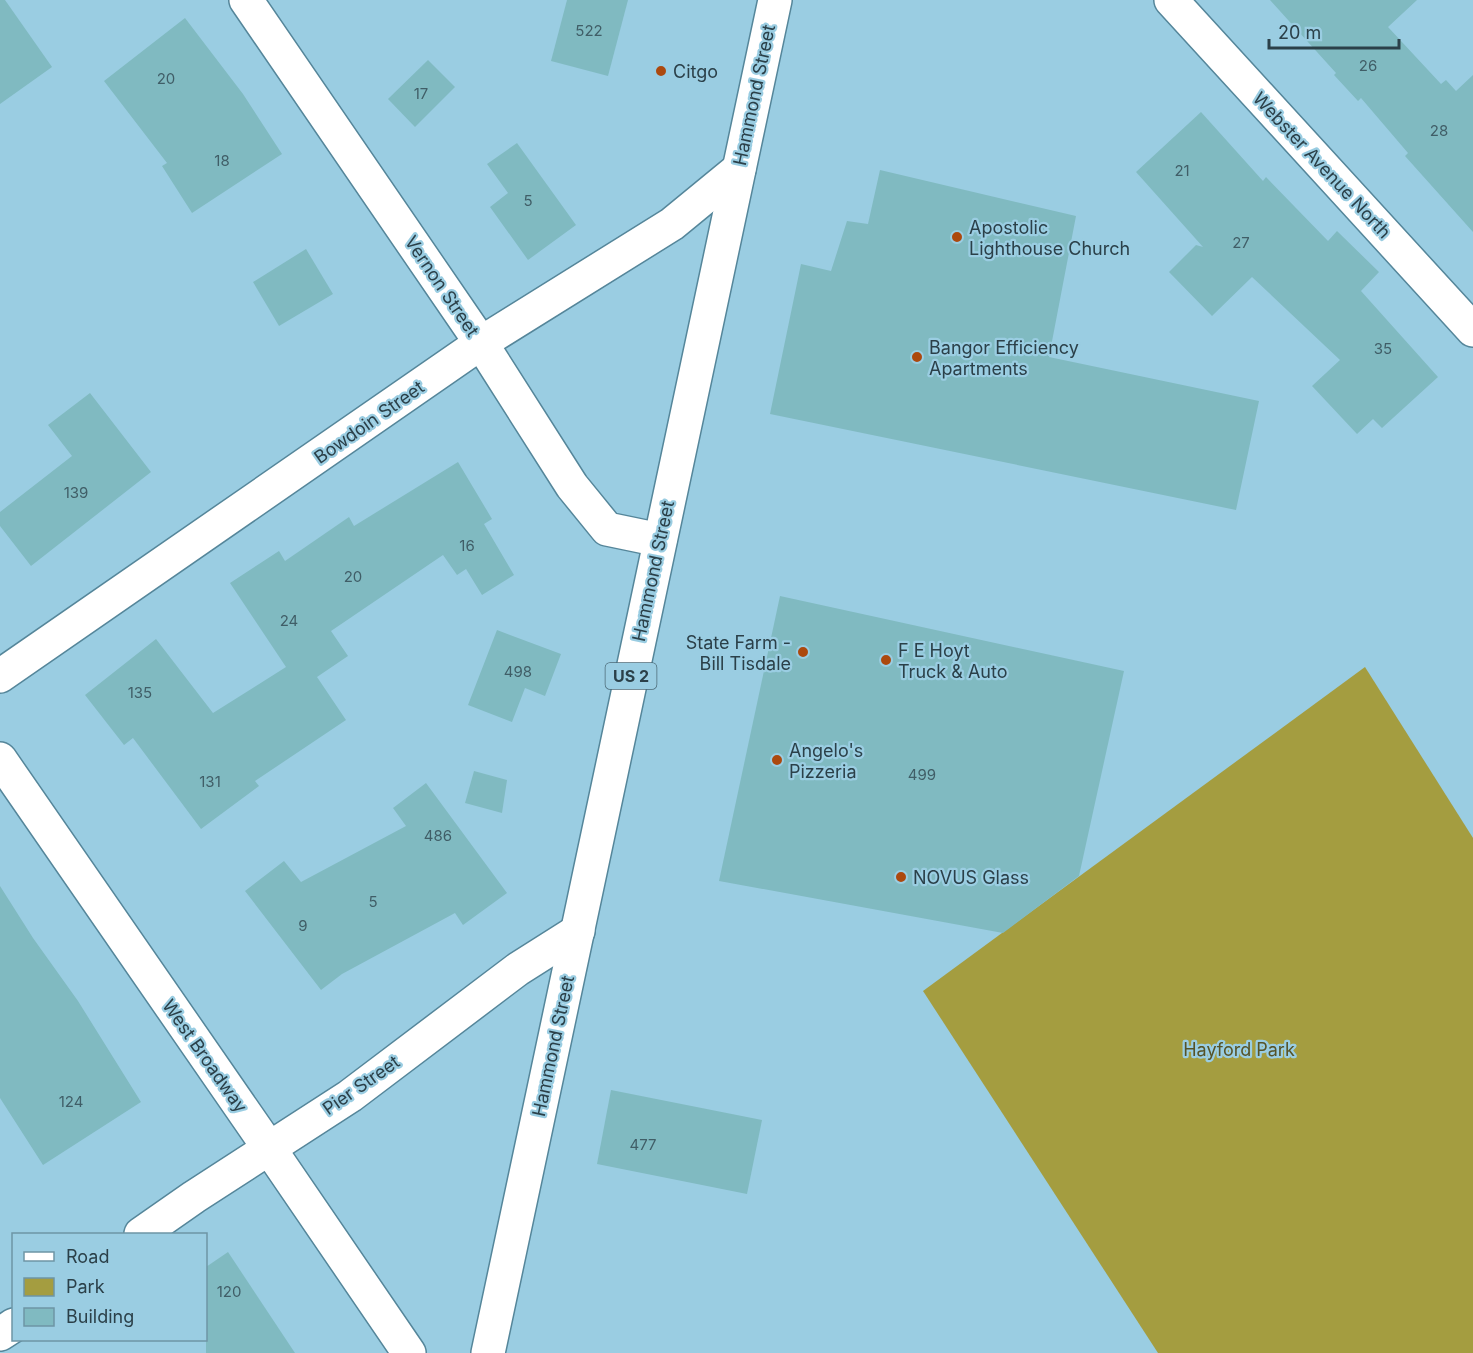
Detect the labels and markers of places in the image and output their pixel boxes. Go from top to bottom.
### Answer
place label: Citgo [673,61,718,82]
marker: Citgo [654,64,668,78]
place label: Apostolic Lighthouse Church [969,217,1130,259]
marker: Apostolic Lighthouse Church [950,230,964,244]
place label: Bangor Efficiency Apartments [929,337,1079,379]
marker: Bangor Efficiency Apartments [910,350,924,364]
place label: State Farm - Bill Tisdale [686,632,791,674]
place label: F E Hoyt Truck & Auto [898,640,1007,682]
marker: State Farm - Bill Tisdale [796,645,810,659]
marker: F E Hoyt Truck & Auto [879,653,893,667]
place label: Angelo's Pizzeria [789,740,863,782]
marker: Angelo's Pizzeria [770,753,784,767]
place label: NOVUS Glass [913,867,1029,888]
marker: NOVUS Glass [894,870,908,884]

